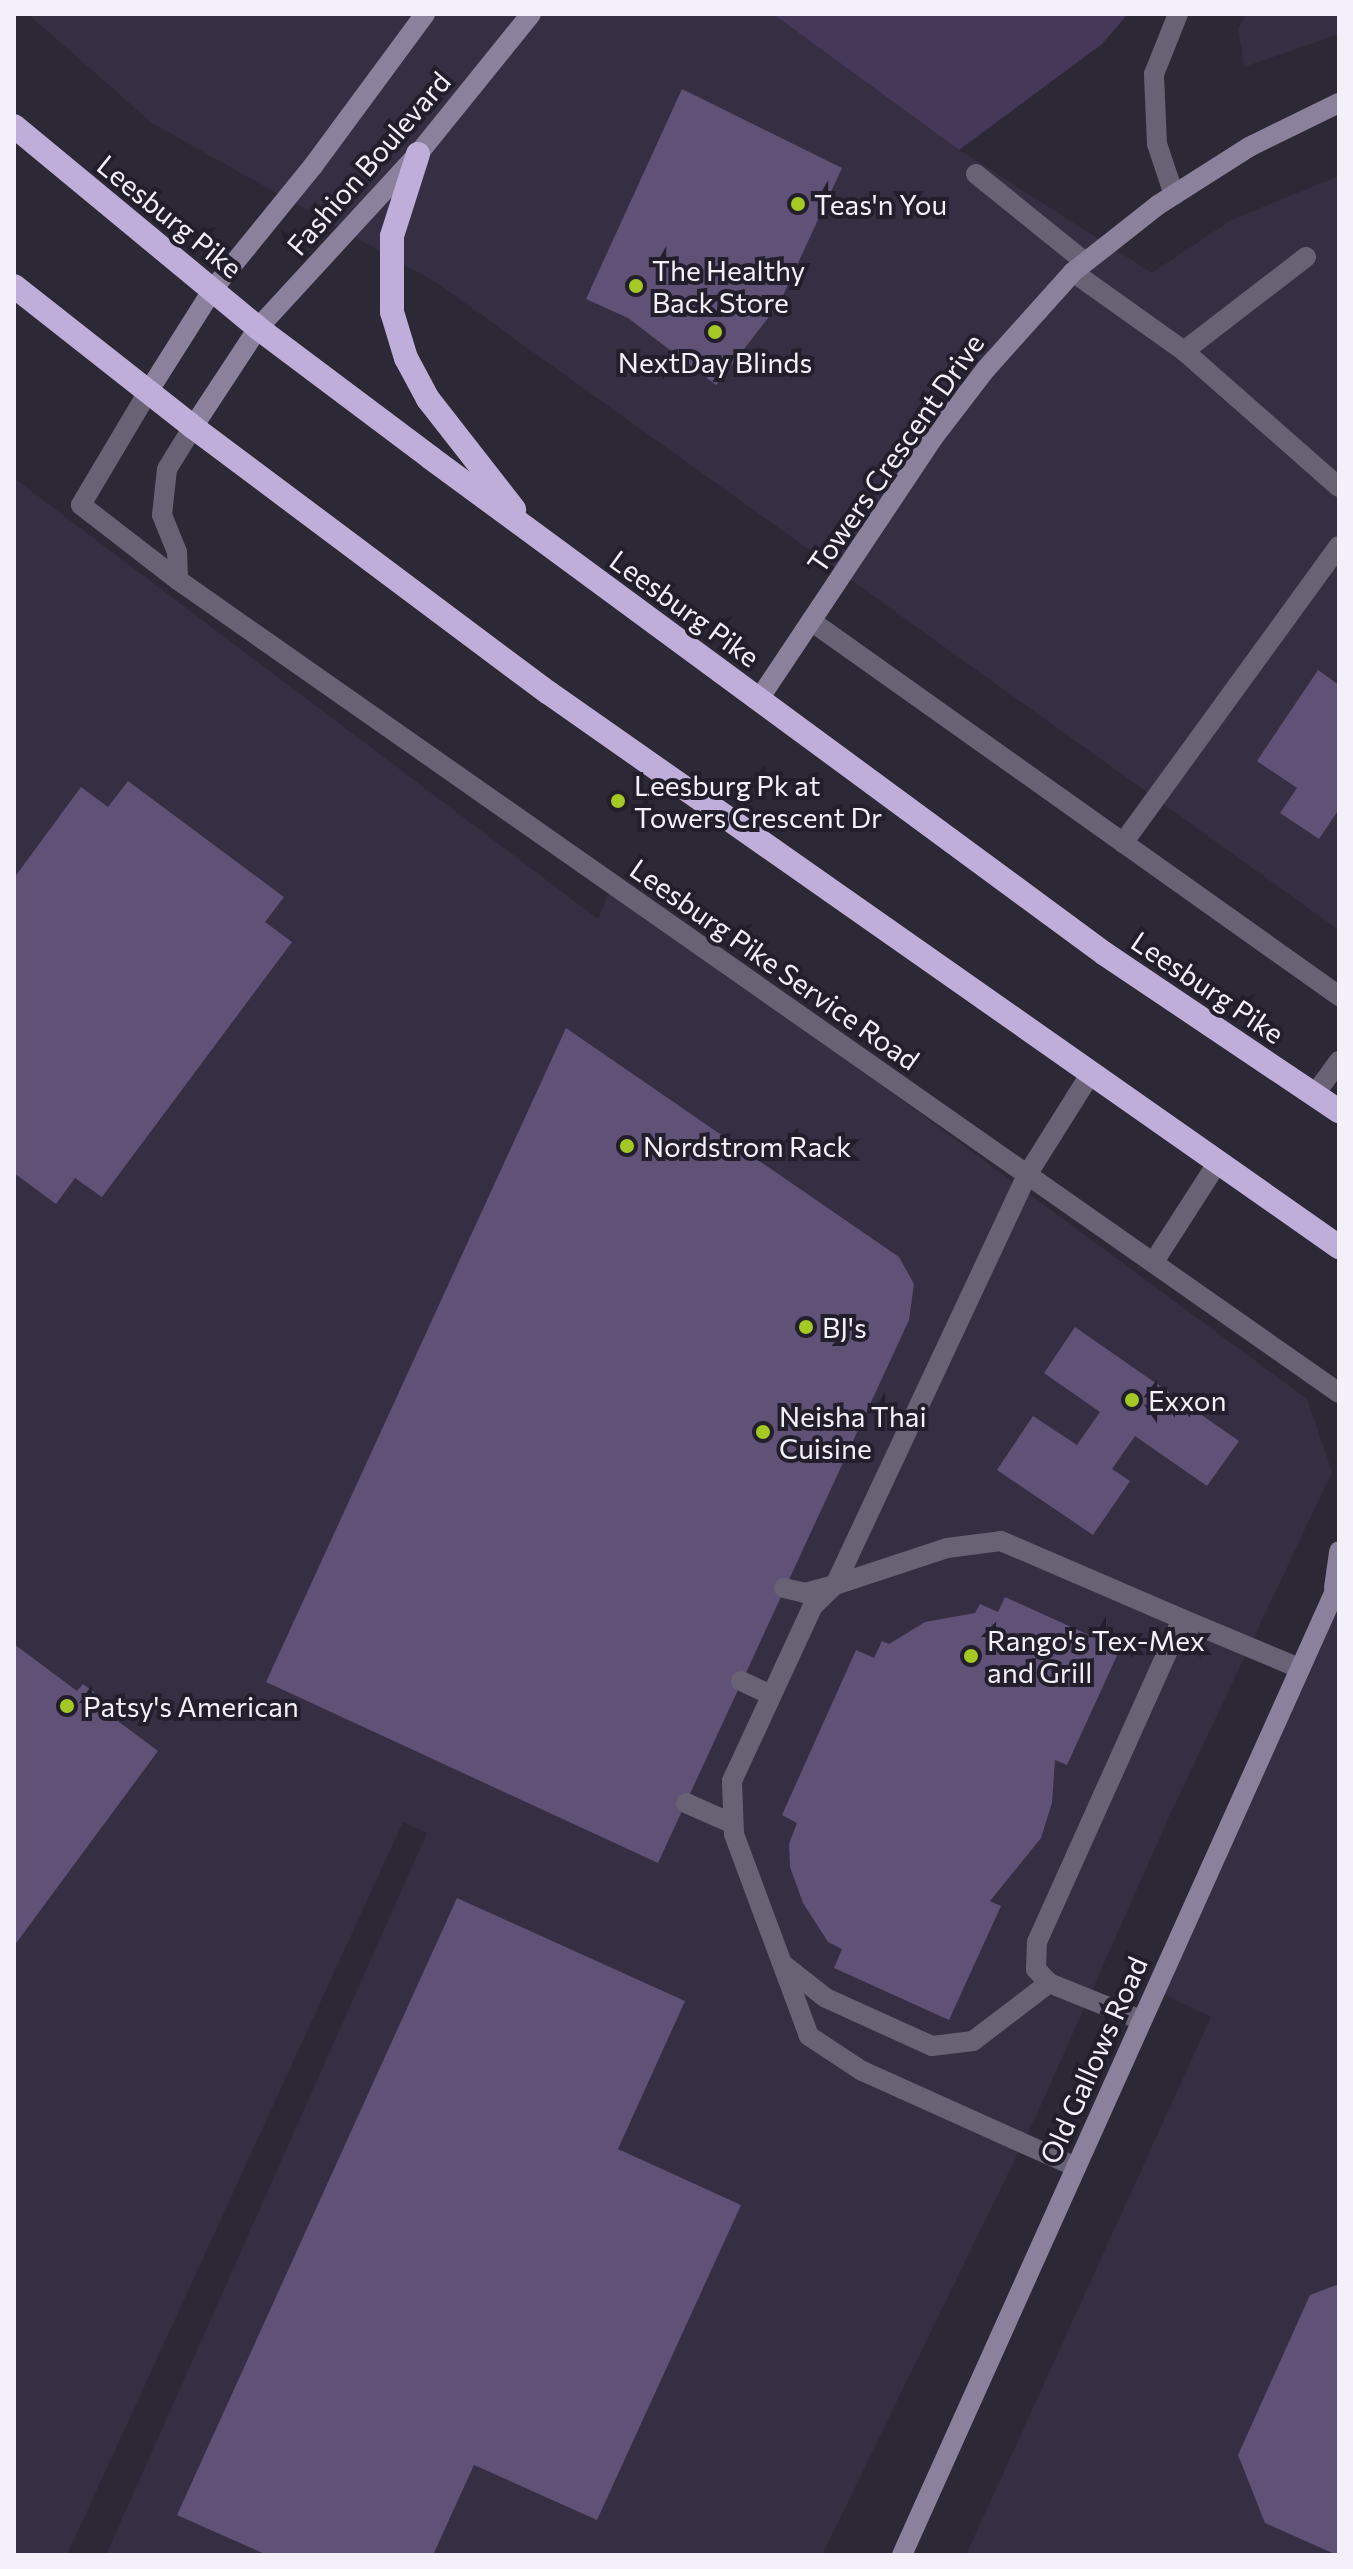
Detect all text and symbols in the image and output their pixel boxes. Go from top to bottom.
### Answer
street label: Fashion Boulevard [279,64,457,262]
street label: Leesburg Pike [91,147,249,285]
place label: Teas'n You [814,187,947,221]
marker: Teas'n You [789,195,807,213]
place label: The Healthy Back Store [652,253,805,319]
marker: The Healthy Back Store [627,277,645,295]
marker: NextDay Blinds [706,323,724,341]
street label: Towers Crescent Drive [800,327,990,579]
place label: NextDay Blinds [618,345,812,379]
street label: Leesburg Pike [604,543,766,673]
place label: Leesburg Pk at Towers Crescent Dr [634,768,882,834]
marker: Leesburg Pk at Towers Crescent Dr [609,792,627,810]
street label: Leesburg Pike Service Road [624,851,926,1077]
street label: Leesburg Pike [1126,924,1290,1050]
place label: Nordstrom Rack [643,1129,851,1163]
marker: Nordstrom Rack [618,1137,636,1155]
place label: BJ's [822,1310,867,1344]
marker: BJ's [797,1318,815,1336]
place label: Exxon [1148,1383,1227,1417]
marker: Exxon [1123,1391,1141,1409]
place label: Neisha Thai Cuisine [779,1399,927,1465]
marker: Neisha Thai Cuisine [754,1423,772,1441]
place label: Rango's Tex-Mex and Grill [987,1623,1205,1689]
marker: Rango's Tex-Mex and Grill [962,1647,980,1665]
place label: Patsy's American [83,1689,299,1723]
marker: Patsy's American [58,1697,76,1715]
street label: Old Gallows Road [1032,1951,1154,2169]

